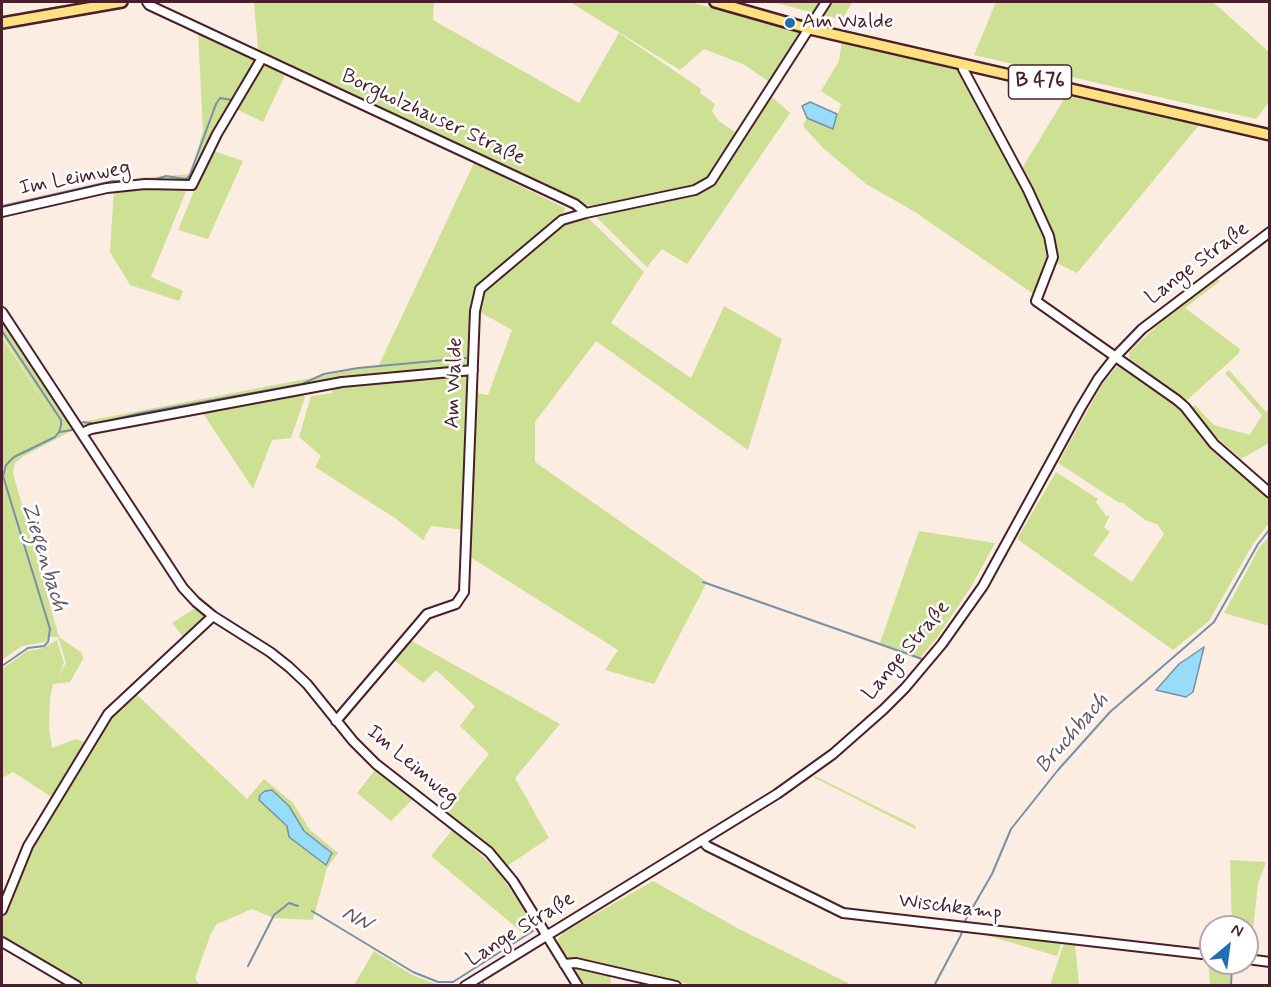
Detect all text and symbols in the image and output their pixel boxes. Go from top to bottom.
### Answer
place label: Am Walde [802,10,893,36]
marker: Am Walde [783,16,797,30]
street label: Borgholzhauser Straße [337,64,529,172]
road number: B 476 [1008,65,1072,99]
street label: Im Leimweg [17,156,133,202]
street label: Lange Straße [1141,217,1255,311]
street label: Am Walde [441,337,469,429]
water label: Ziegenbach [14,499,72,615]
street label: Lange Straße [858,596,956,706]
water label: Bruchbach [1031,688,1115,780]
street label: Im Leimweg [361,720,463,812]
street label: Lange Straße [462,887,580,973]
street label: Wischkamp [897,889,1003,927]
water label: NN [336,901,376,939]
north arrow [1199,915,1259,975]
text: N [1227,919,1247,942]

